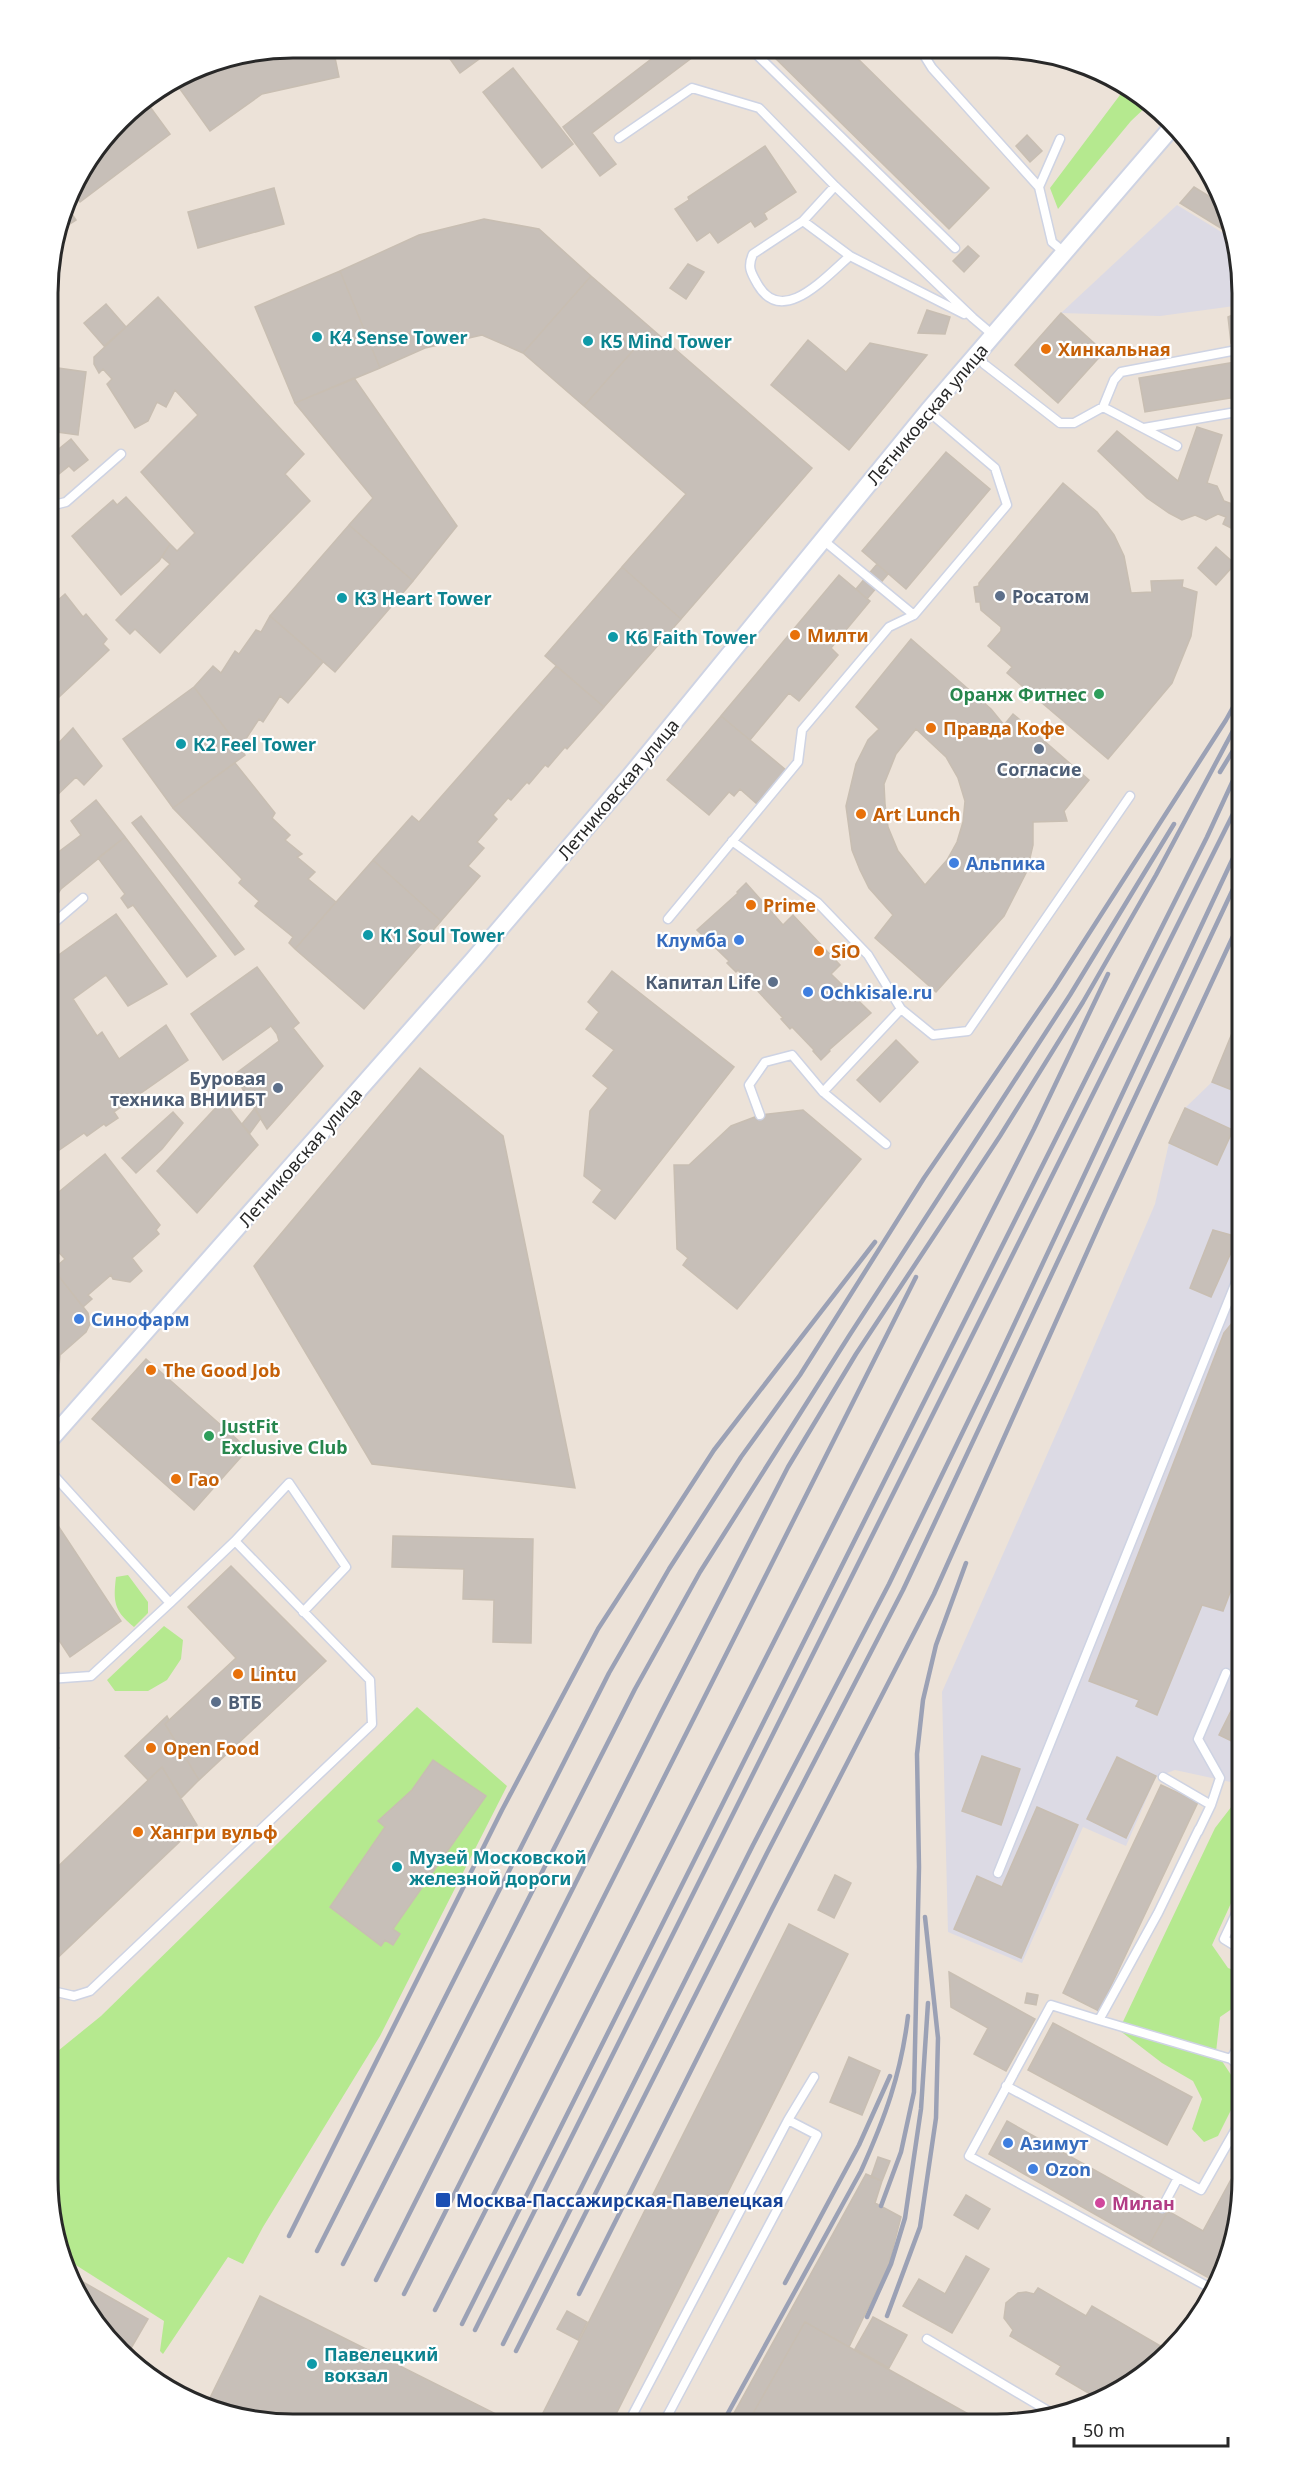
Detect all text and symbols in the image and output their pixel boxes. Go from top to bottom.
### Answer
place label: К4 Sense Tower [329,325,468,349]
place label: К5 Mind Tower [600,329,732,353]
marker: К4 Sense Tower [310,330,324,344]
marker: К5 Mind Tower [581,334,595,348]
place label: Хинкальная [1058,337,1171,361]
street label: Летниковская улица [861,338,993,490]
marker: Хинкальная [1039,342,1053,356]
place label: Росатом [1012,584,1089,608]
place label: К3 Heart Tower [354,586,492,610]
marker: Росатом [993,589,1007,603]
marker: К3 Heart Tower [335,591,349,605]
place label: Милти [807,623,869,647]
place label: К6 Faith Tower [625,625,757,649]
marker: Милти [788,628,802,642]
marker: К6 Faith Tower [606,630,620,644]
place label: Оранж Фитнес [950,682,1087,706]
marker: Оранж Фитнес [1092,687,1106,701]
street label: Летниковская улица [552,713,684,865]
place label: Правда Кофе [943,716,1065,740]
marker: Правда Кофе [924,721,938,735]
place label: К2 Feel Tower [193,732,316,756]
marker: К2 Feel Tower [174,737,188,751]
marker: Согласие [1032,742,1046,756]
place label: Согласие [997,757,1081,781]
place label: Art Lunch [873,802,960,826]
marker: Art Lunch [854,807,868,821]
place label: Альпика [966,851,1046,875]
marker: Альпика [947,856,961,870]
place label: Prime [763,893,816,917]
marker: Prime [744,898,758,912]
place label: К1 Soul Tower [380,923,505,947]
marker: К1 Soul Tower [361,928,375,942]
place label: Клумба [656,928,727,952]
marker: Клумба [732,933,746,947]
place label: SiO [831,939,861,963]
marker: SiO [812,944,826,958]
place label: Капитал Life [645,970,761,994]
marker: Капитал Life [766,975,780,989]
place label: Ochkisale.ru [820,980,933,1004]
marker: Ochkisale.ru [801,985,815,999]
place label: Буровая техника ВНИИБТ [110,1066,267,1111]
marker: Буровая техника ВНИИБТ [271,1081,285,1095]
street label: Летниковская улица [233,1082,367,1232]
place label: Синофарм [91,1307,190,1331]
marker: Синофарм [72,1312,86,1326]
place label: The Good Job [163,1358,281,1382]
marker: The Good Job [144,1363,158,1377]
place label: JustFit Exclusive Club [219,1414,348,1459]
marker: JustFit Exclusive Club [202,1429,216,1443]
place label: Гао [188,1467,219,1491]
marker: Гао [169,1472,183,1486]
place label: Lintu [250,1662,297,1686]
marker: Lintu [231,1667,245,1681]
place label: ВТБ [228,1690,262,1714]
marker: ВТБ [209,1695,223,1709]
place label: Open Food [163,1736,260,1760]
marker: Open Food [144,1741,158,1755]
place label: Хангри вульф [150,1820,278,1844]
marker: Хангри вульф [131,1825,145,1839]
place label: Музей Московской железной дороги [409,1845,587,1890]
marker: Музей Московской железной дороги [390,1860,404,1874]
place label: Азимут [1020,2131,1088,2155]
marker: Азимут [1001,2136,1015,2150]
place label: Ozon [1045,2157,1091,2181]
marker: Ozon [1026,2162,1040,2176]
place label: Москва-Пассажирская-Павелецкая [456,2188,784,2212]
marker: Москва-Пассажирская-Павелецкая [434,2191,452,2209]
place label: Милан [1112,2191,1175,2215]
marker: Милан [1093,2196,1107,2210]
place label: Павелецкий вокзал [324,2342,438,2387]
marker: Павелецкий вокзал [305,2357,319,2371]
scale bar [1074,2410,1228,2448]
text: 50 m [1083,2418,1125,2442]

